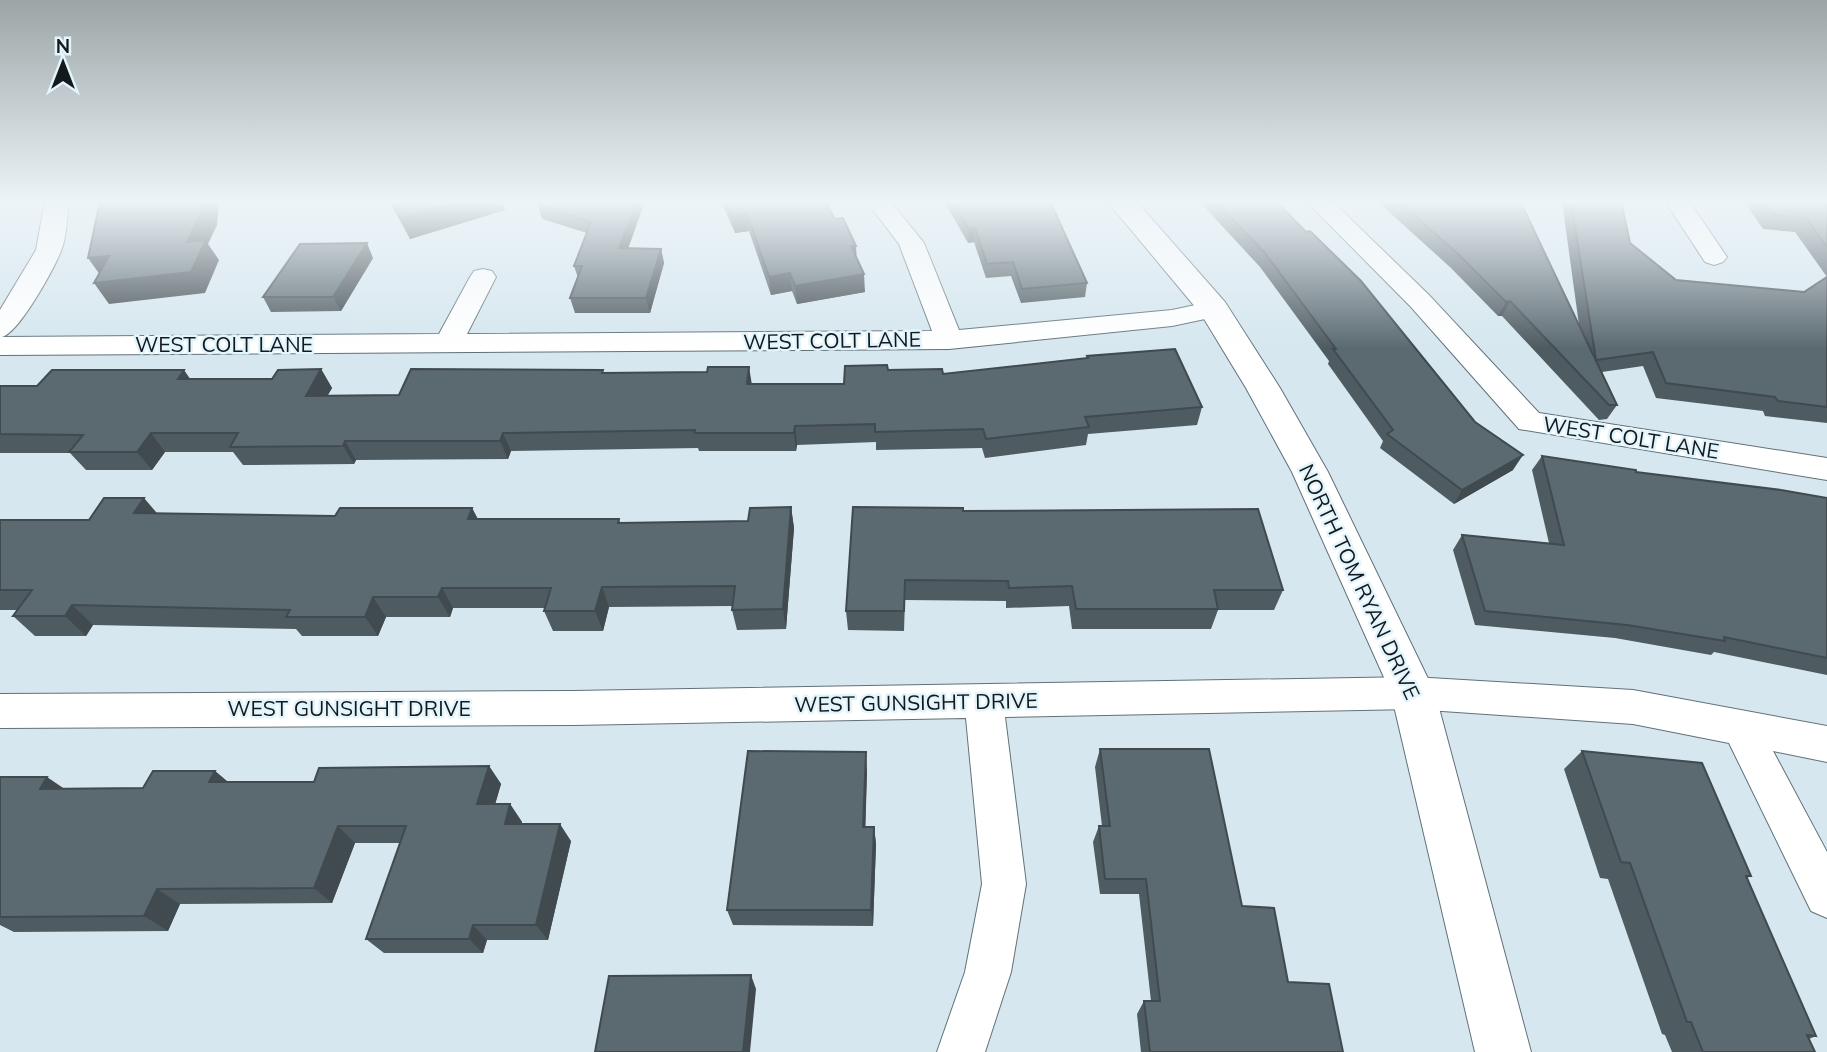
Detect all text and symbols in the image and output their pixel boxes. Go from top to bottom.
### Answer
north arrow [28,28,98,98]
text: N [56,34,70,58]
street label: WEST COLT LANE [743,325,921,355]
street label: WEST COLT LANE [135,331,313,357]
street label: WEST COLT LANE [1541,410,1721,464]
street label: NORTH TOM RYAN DRIVE [1294,460,1426,703]
street label: WEST GUNSIGHT DRIVE [794,687,1038,717]
street label: WEST GUNSIGHT DRIVE [227,695,471,721]

